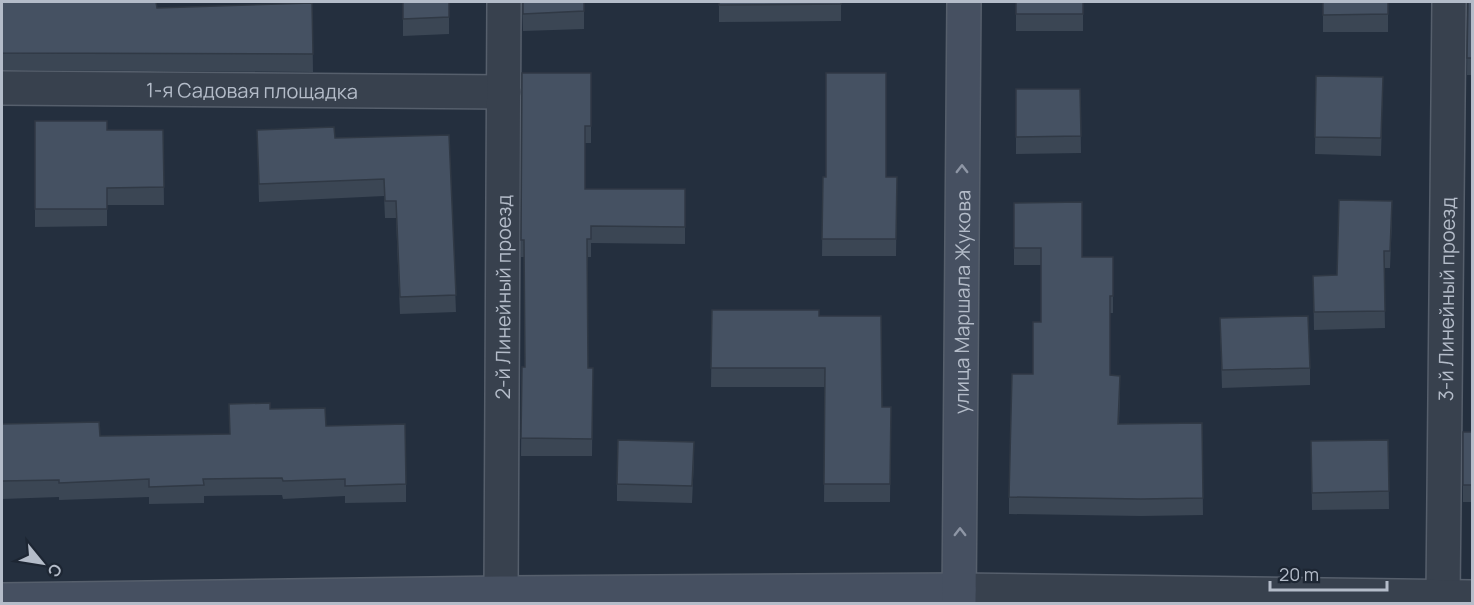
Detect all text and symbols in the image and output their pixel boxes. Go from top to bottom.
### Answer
street label: 1-я Садовая площадка [146,76,358,104]
one-way arrow [956,164,969,173]
street label: улица Маршала Жукова [947,190,976,414]
street label: 2-й Линейный проезд [488,195,517,399]
street label: 3-й Линейный проезд [1431,197,1461,401]
one-way arrow [954,527,966,536]
north arrow [12,533,72,593]
scale bar [1270,554,1387,592]
text: С [42,560,67,581]
text: 20 m [1279,562,1319,586]

